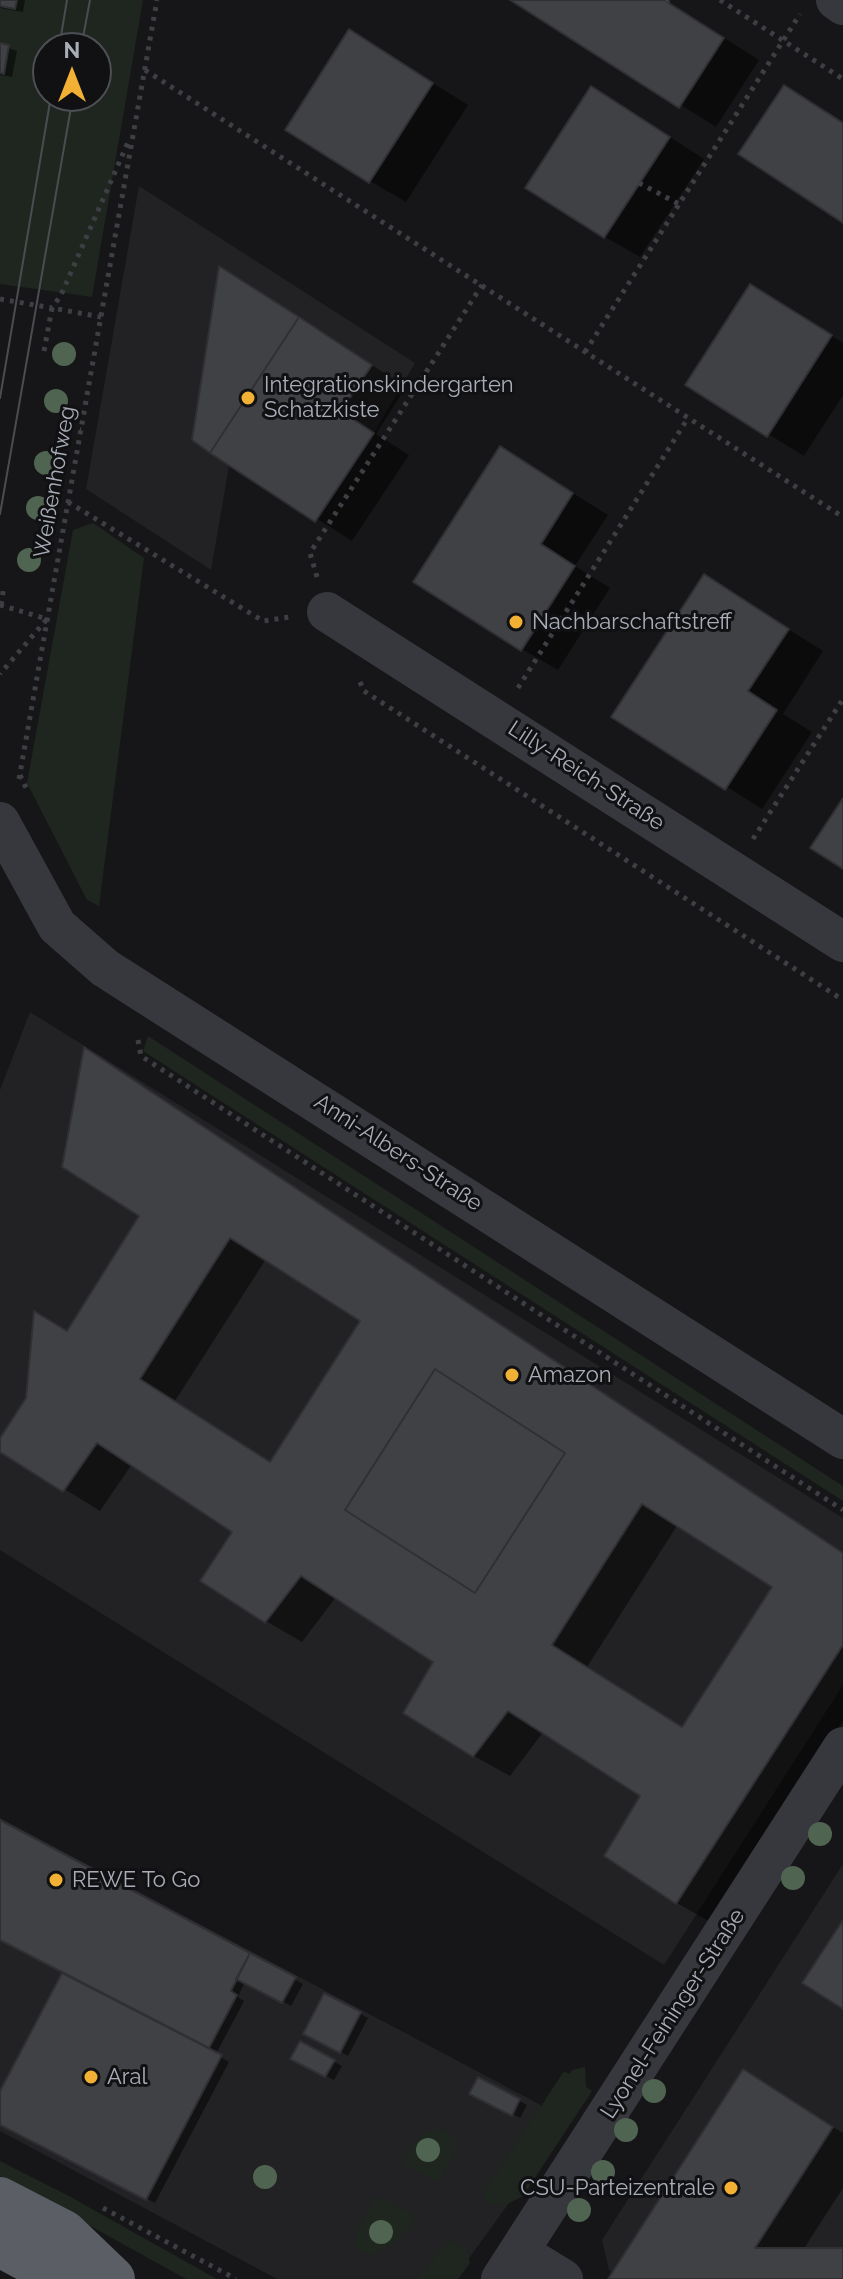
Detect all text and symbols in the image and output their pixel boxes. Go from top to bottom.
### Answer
north arrow [32,32,112,112]
text: N [64,37,80,63]
place label: Integrationskindergarten Schatzkiste [264,372,514,424]
marker: Integrationskindergarten Schatzkiste [239,389,257,407]
street label: Weißenhofweg [29,404,81,560]
place label: Nachbarschaftstreff [532,609,732,635]
marker: Nachbarschaftstreff [507,613,525,631]
street label: Lilly-Reich-Straße [503,716,669,836]
street label: Anni-Albers-Straße [309,1089,487,1217]
place label: Amazon [528,1362,612,1388]
marker: Amazon [503,1366,521,1384]
place label: REWE To Go [72,1867,200,1893]
marker: REWE To Go [47,1871,65,1889]
street label: Lyonel-Feininger-Straße [595,1904,751,2124]
place label: Aral [107,2064,148,2090]
marker: Aral [82,2068,100,2086]
place label: CSU-Parteizentrale [520,2175,715,2201]
marker: CSU-Parteizentrale [722,2179,740,2197]

